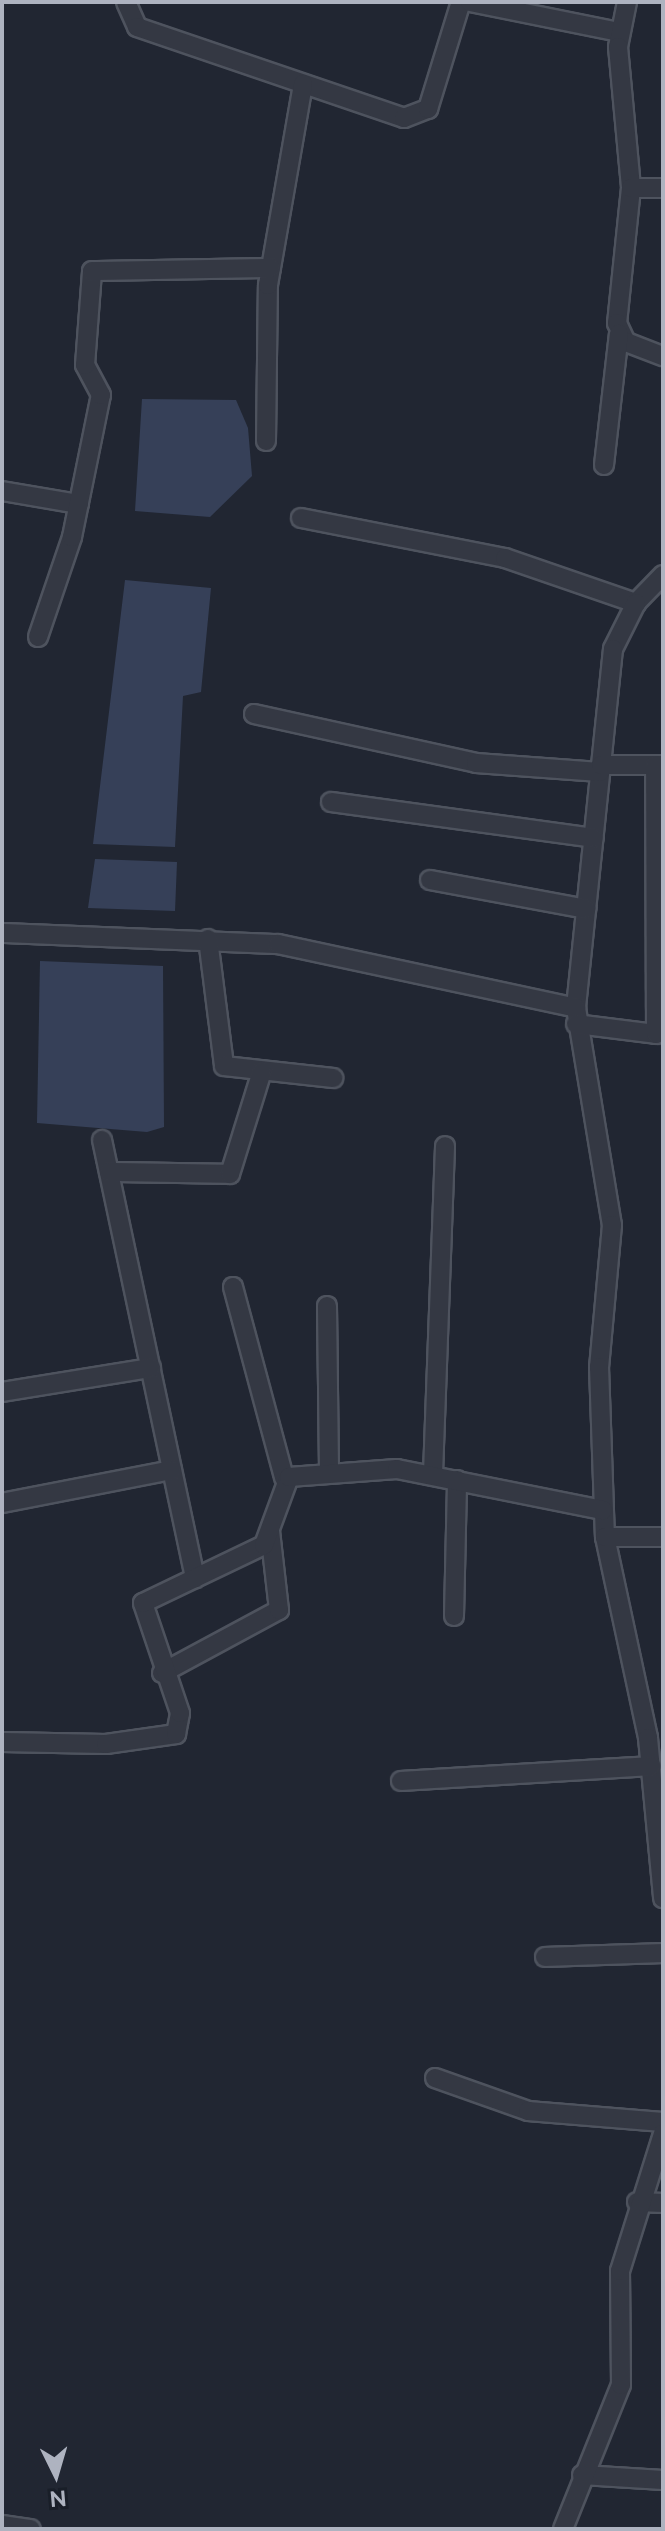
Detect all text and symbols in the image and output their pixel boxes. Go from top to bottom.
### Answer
north arrow [16,2435,96,2515]
text: N [49,2485,68,2513]

